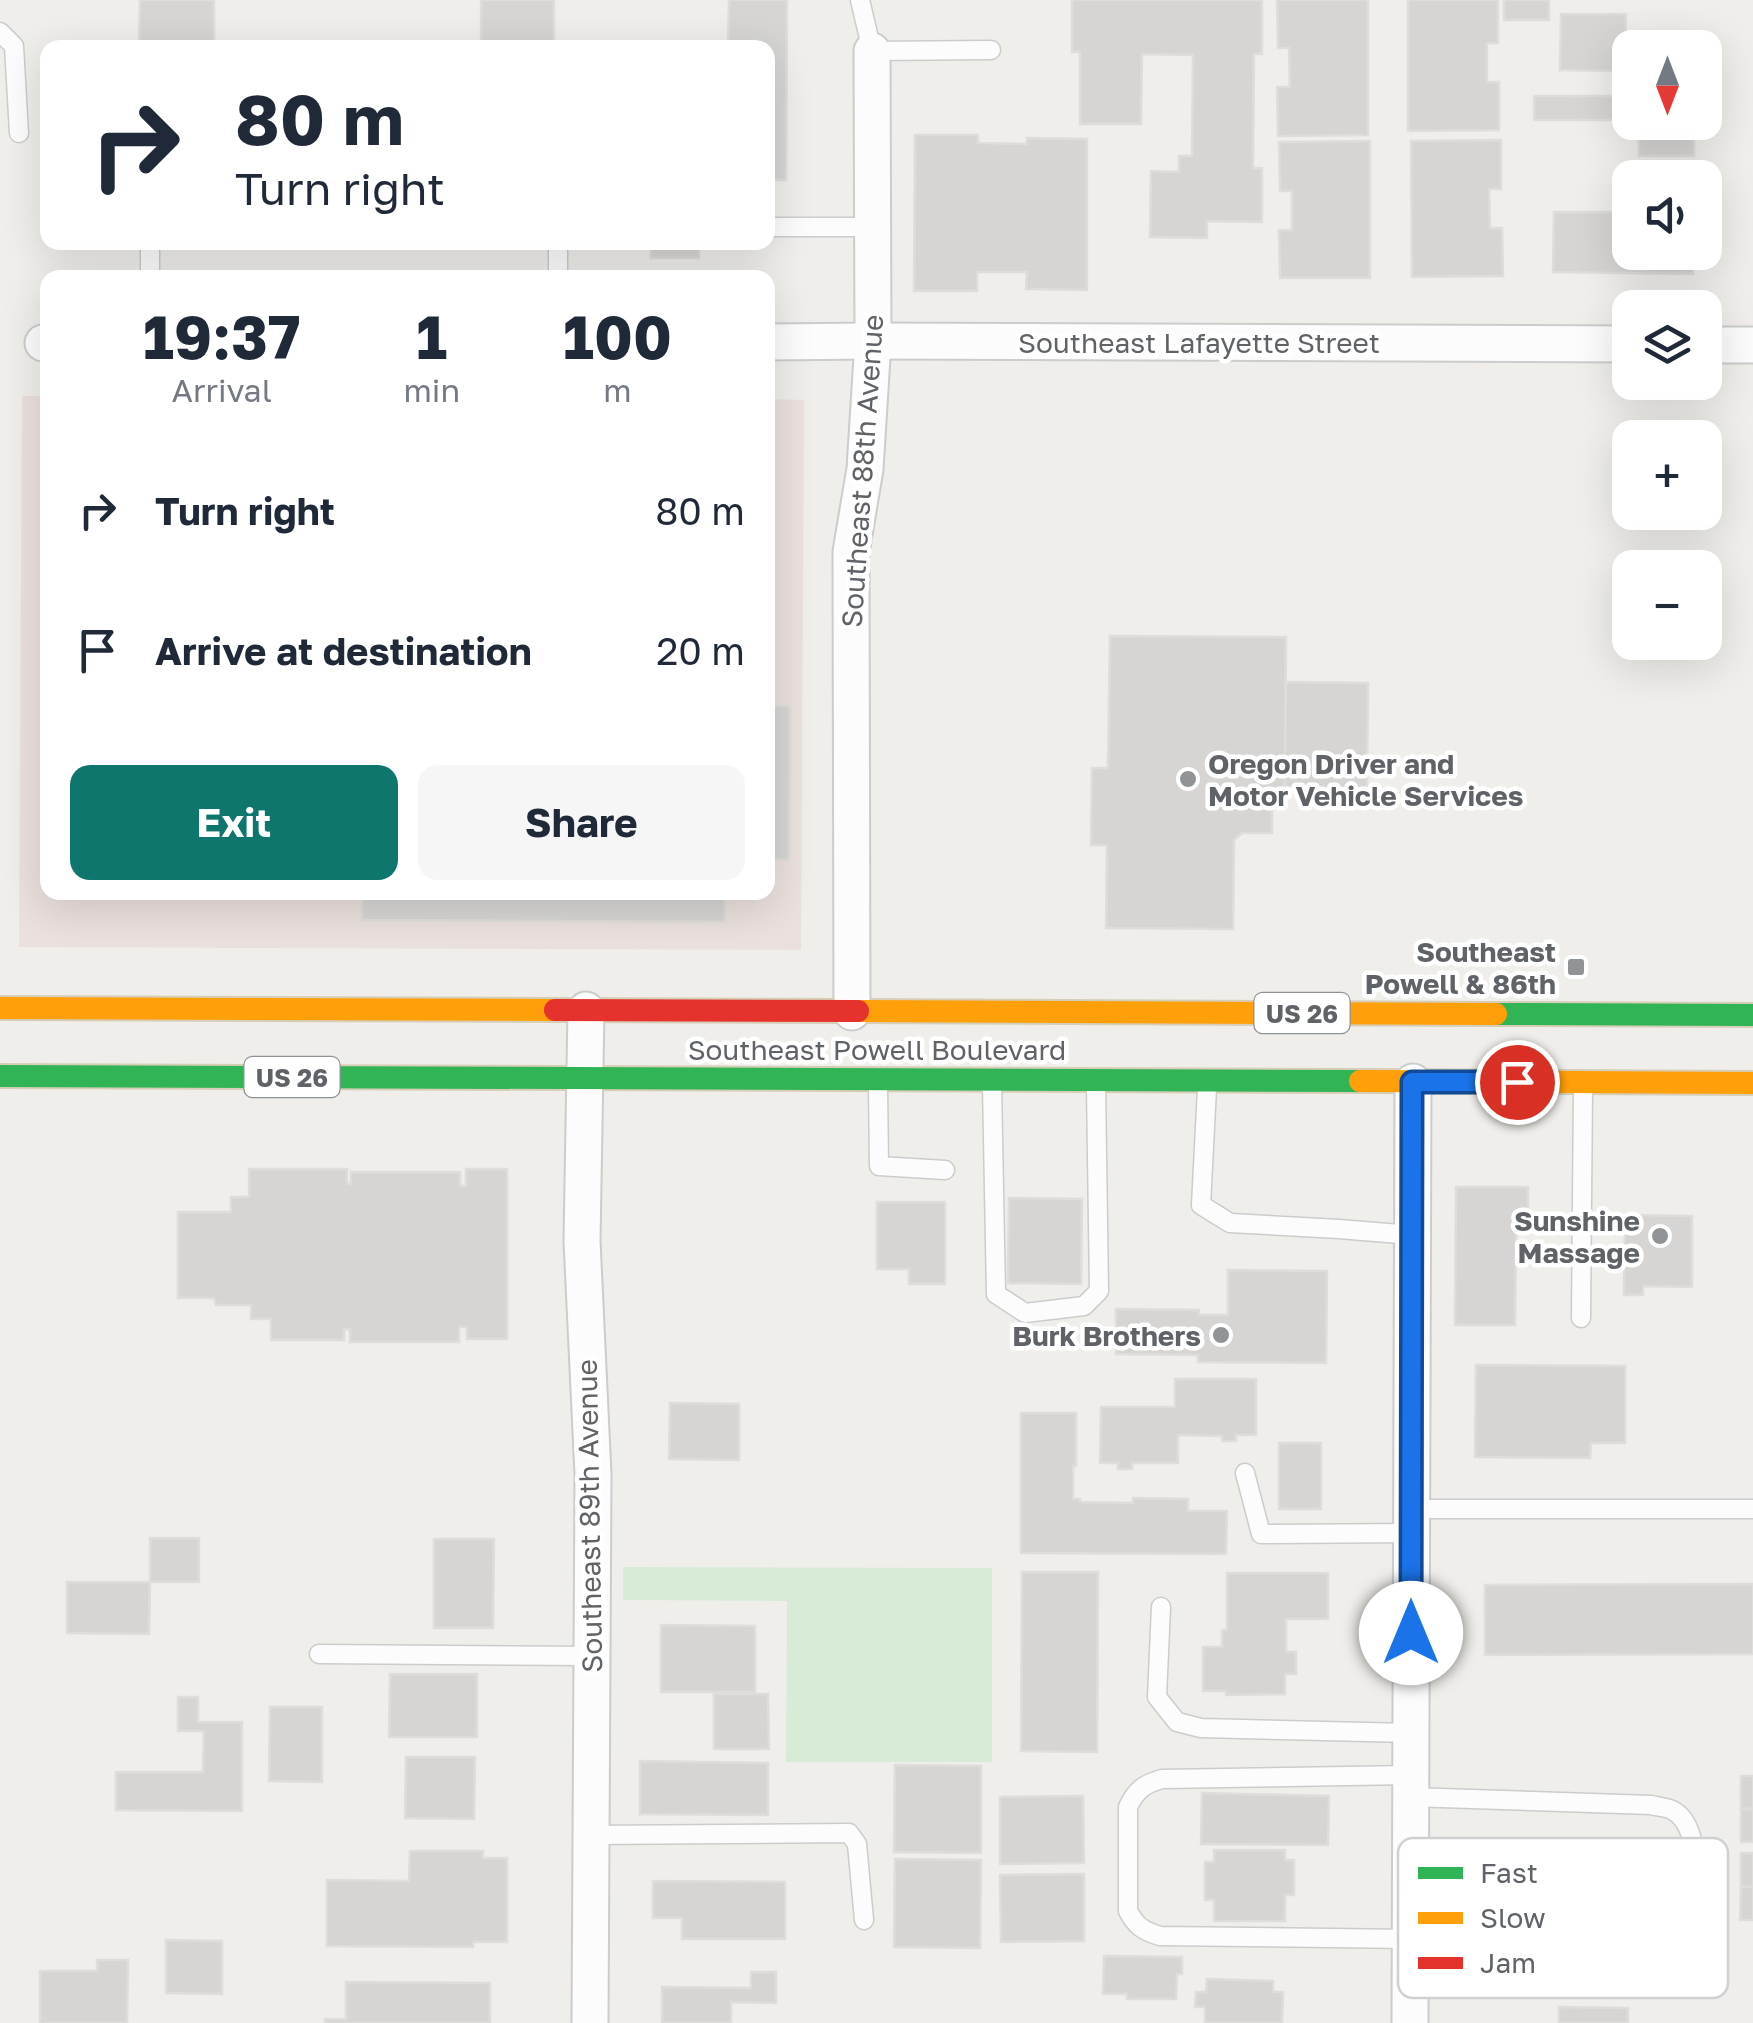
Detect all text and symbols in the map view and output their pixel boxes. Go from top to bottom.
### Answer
north arrow [1612,30,1722,140]
map controls [1612,30,1722,660]
text: 80 m [235,76,404,160]
icon: right [70,80,200,210]
button: sound [1612,160,1722,270]
text: Turn right [235,161,445,215]
button: layers [1612,290,1722,400]
text: 19:37 [143,300,301,372]
text: 1 [416,300,447,372]
text: 100 [563,300,672,372]
street label: Southeast 88th Avenue [835,313,889,629]
street label: Southeast Lafayette Street [1018,326,1380,359]
text: Arrival [172,371,272,409]
text: min [404,371,460,409]
text: m [603,371,632,409]
button: + [1612,420,1722,530]
icon: right [70,483,125,538]
text: Turn right [155,488,335,533]
text: 80 m [655,488,745,533]
button: − [1612,550,1722,660]
icon: arrive [70,623,125,678]
text: Arrive at destination [155,628,532,673]
text: 20 m [656,628,745,673]
place label: Oregon Driver and Motor Vehicle Services [1208,747,1523,812]
button: Exit [70,765,398,880]
button: Share [418,765,745,880]
marker: Oregon Driver and Motor Vehicle Services [1177,768,1199,790]
place label: Southeast Powell & 86th [1365,935,1556,1000]
marker: Southeast Powell & 86th [1565,956,1587,978]
road number: US 26 [1254,993,1350,1033]
street label: Southeast Powell Boulevard [688,1033,1066,1066]
pin [1475,1040,1560,1125]
icon: arrive [1490,1055,1545,1110]
road number: US 26 [244,1057,340,1097]
place label: Sunshine Massage [1514,1204,1640,1269]
marker: Sunshine Massage [1649,1225,1671,1247]
place label: Burk Brothers [1012,1319,1201,1352]
marker: Burk Brothers [1210,1324,1232,1346]
street label: Southeast 89th Avenue [570,1359,608,1673]
position arrow [1359,1581,1463,1685]
legend [1398,1838,1728,1998]
text: Fast [1480,1856,1538,1889]
text: Slow [1480,1901,1546,1934]
text: Jam [1480,1946,1536,1979]

